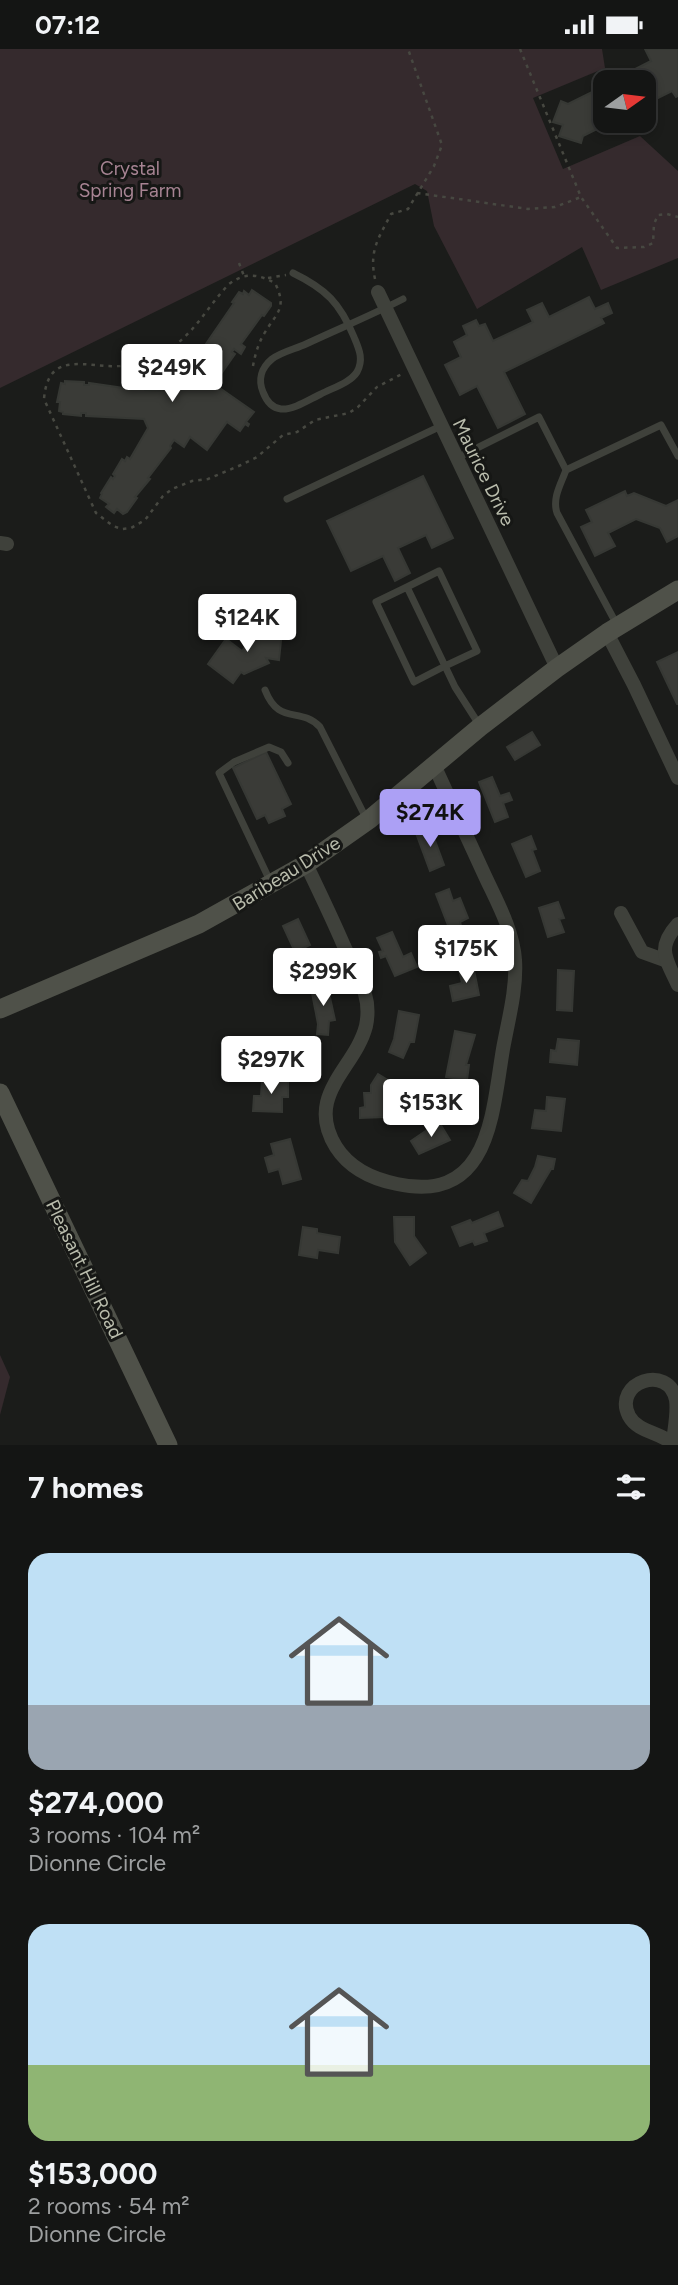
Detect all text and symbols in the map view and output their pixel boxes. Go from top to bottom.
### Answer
text: 07:12 [35,9,100,41]
north arrow [593,70,656,133]
map controls [593,70,656,133]
park label: Crystal Spring Farm [79,157,181,202]
pin: $249K [123,345,221,404]
text: $249K [137,353,207,381]
street label: Maurice Drive [448,415,519,530]
pin: $124K [198,595,296,654]
text: $124K [214,603,280,631]
pin: $274K [381,789,479,849]
text: $274K [396,798,464,826]
street label: Baribeau Drive [228,831,344,916]
pin: $175K [417,925,515,985]
text: $175K [434,934,498,962]
pin: $299K [274,949,372,1008]
text: $299K [289,957,357,985]
pin: $297K [222,1037,320,1096]
text: $297K [237,1045,305,1073]
pin: $153K [382,1079,480,1139]
text: $153K [399,1088,463,1116]
street label: Pleasant Hill Road [41,1196,128,1342]
icon: filters [612,1468,650,1506]
text: 7 homes [28,1469,143,1506]
icon: home [276,1598,402,1724]
text: $274,000 [28,1784,164,1821]
text: 3 rooms · 104 m² [28,1821,200,1849]
text: Dionne Circle [28,1849,166,1877]
icon: home [276,1969,402,2095]
text: $153,000 [28,2155,157,2192]
text: 2 rooms · 54 m² [28,2192,190,2220]
text: Dionne Circle [28,2220,166,2248]

